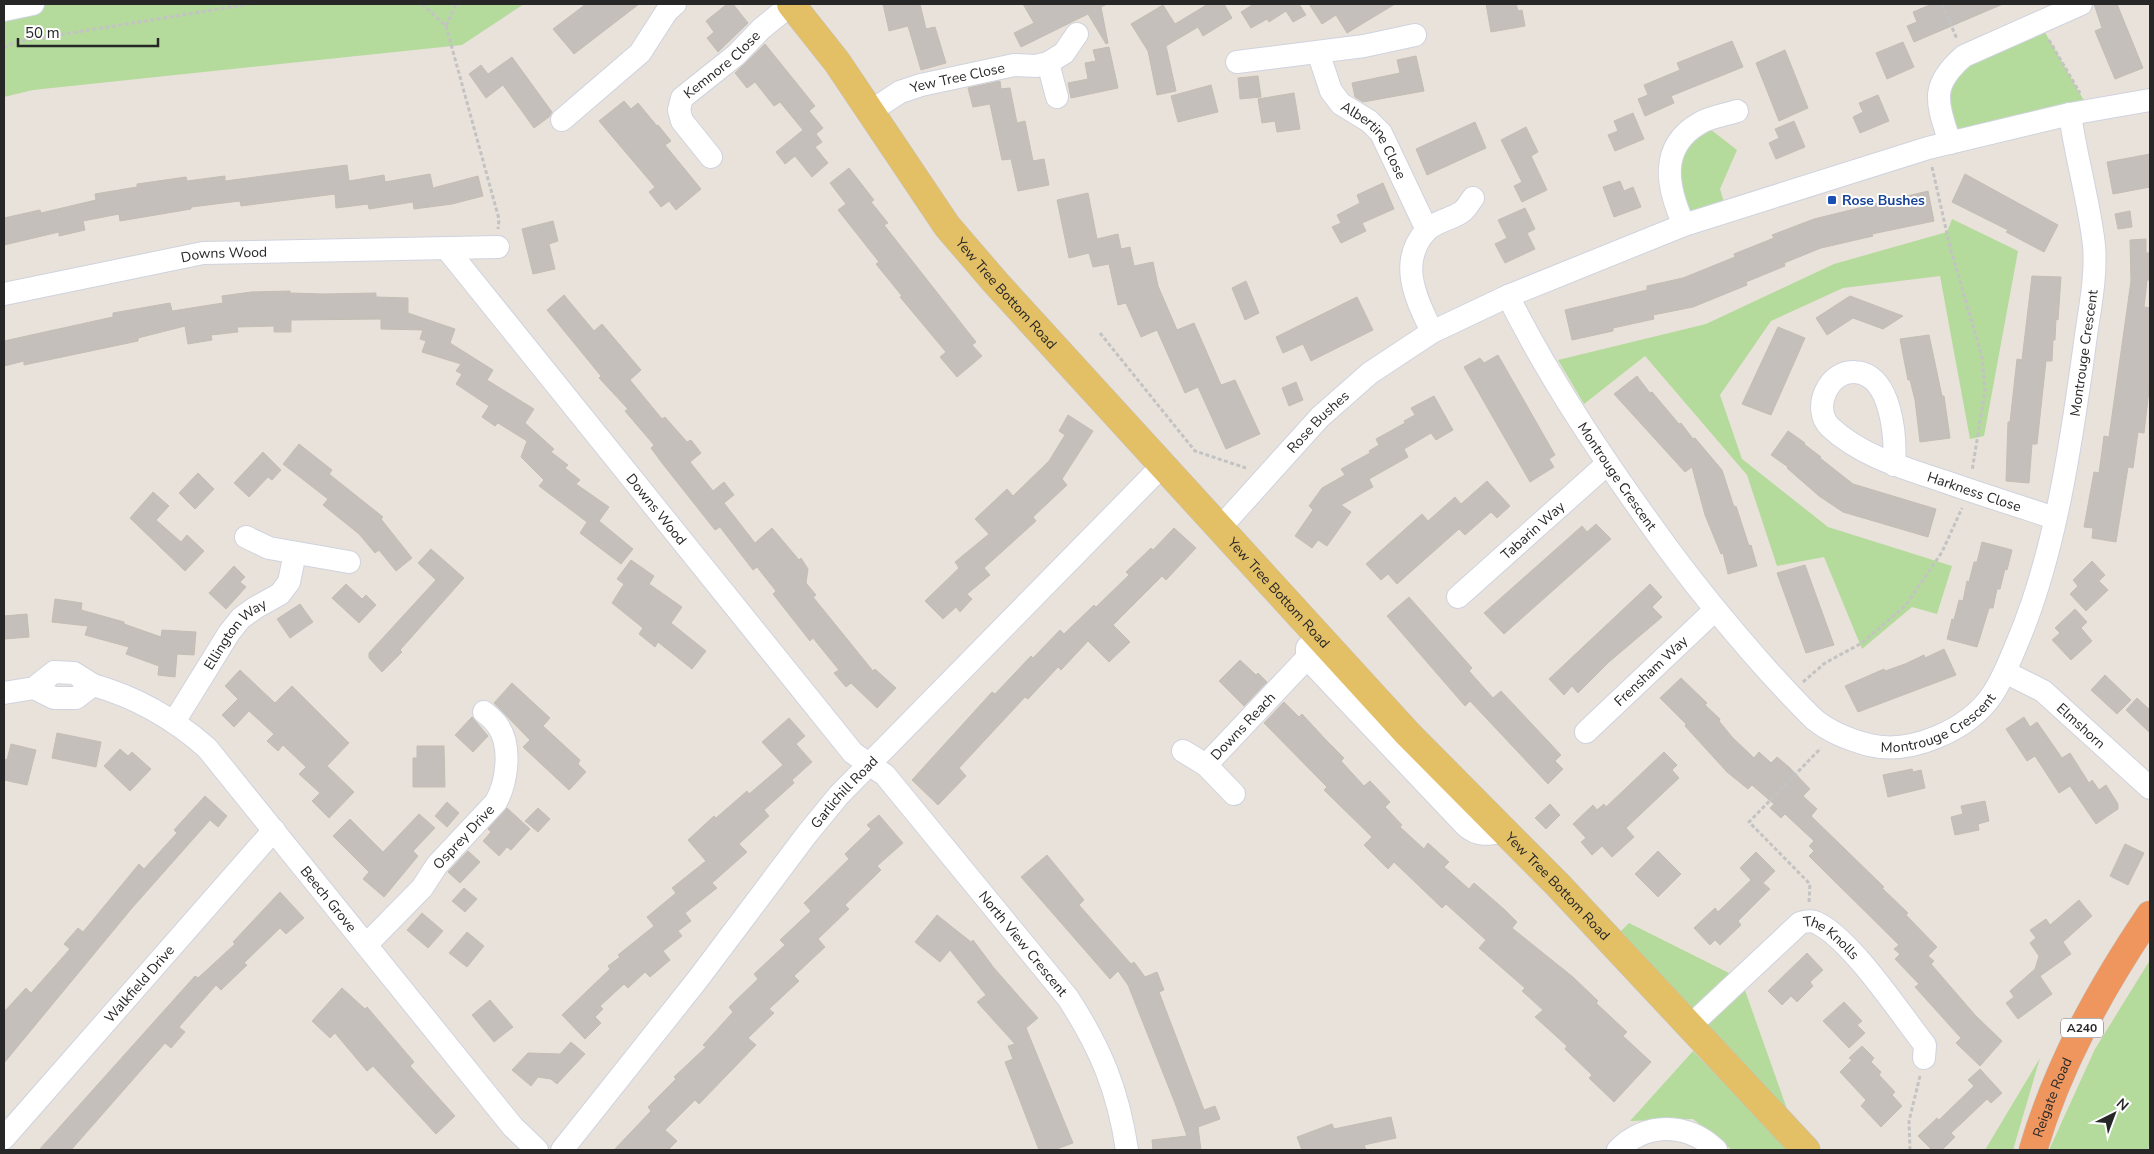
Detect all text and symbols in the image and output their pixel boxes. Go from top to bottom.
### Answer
scale bar [18,15,158,47]
text: 50 m [25,23,60,43]
street label: Kemnore Close [679,26,764,103]
street label: Yew Tree Close [907,58,1006,98]
street label: Albertine Close [1337,97,1411,182]
place label: Rose Bushes [1842,191,1925,210]
marker: Rose Bushes [1826,194,1838,206]
street label: Yew Tree Bottom Road [951,232,1061,353]
street label: Downs Wood [179,242,267,267]
street label: Montrouge Crescent [2065,289,2102,418]
street label: Rose Bushes [1283,386,1353,457]
street label: Montrouge Crescent [1573,418,1661,534]
street label: Harkness Close [1925,467,2024,516]
street label: Downs Wood [622,469,691,549]
street label: Tabarin Way [1497,496,1569,564]
street label: Yew Tree Bottom Road [1223,532,1334,652]
street label: Ellington Way [199,594,270,673]
street label: Frensham Way [1610,631,1692,710]
street label: Downs Reach [1206,688,1280,764]
street label: Montrouge Crescent [1880,689,2000,757]
street label: Elmshorn [2053,698,2110,753]
street label: Garlichill Road [806,751,882,832]
street label: Osprey Drive [428,800,498,873]
street label: Yew Tree Bottom Road [1500,827,1614,944]
street label: Beech Grove [296,862,361,936]
street label: North View Crescent [974,887,1072,1000]
street label: The Knolls [1802,911,1864,964]
street label: Walkfield Drive [100,941,178,1027]
road number: A240 [2061,1018,2103,1038]
street label: Reigate Road [2028,1054,2076,1140]
north arrow [2089,1089,2139,1139]
text: N [2112,1094,2133,1115]

